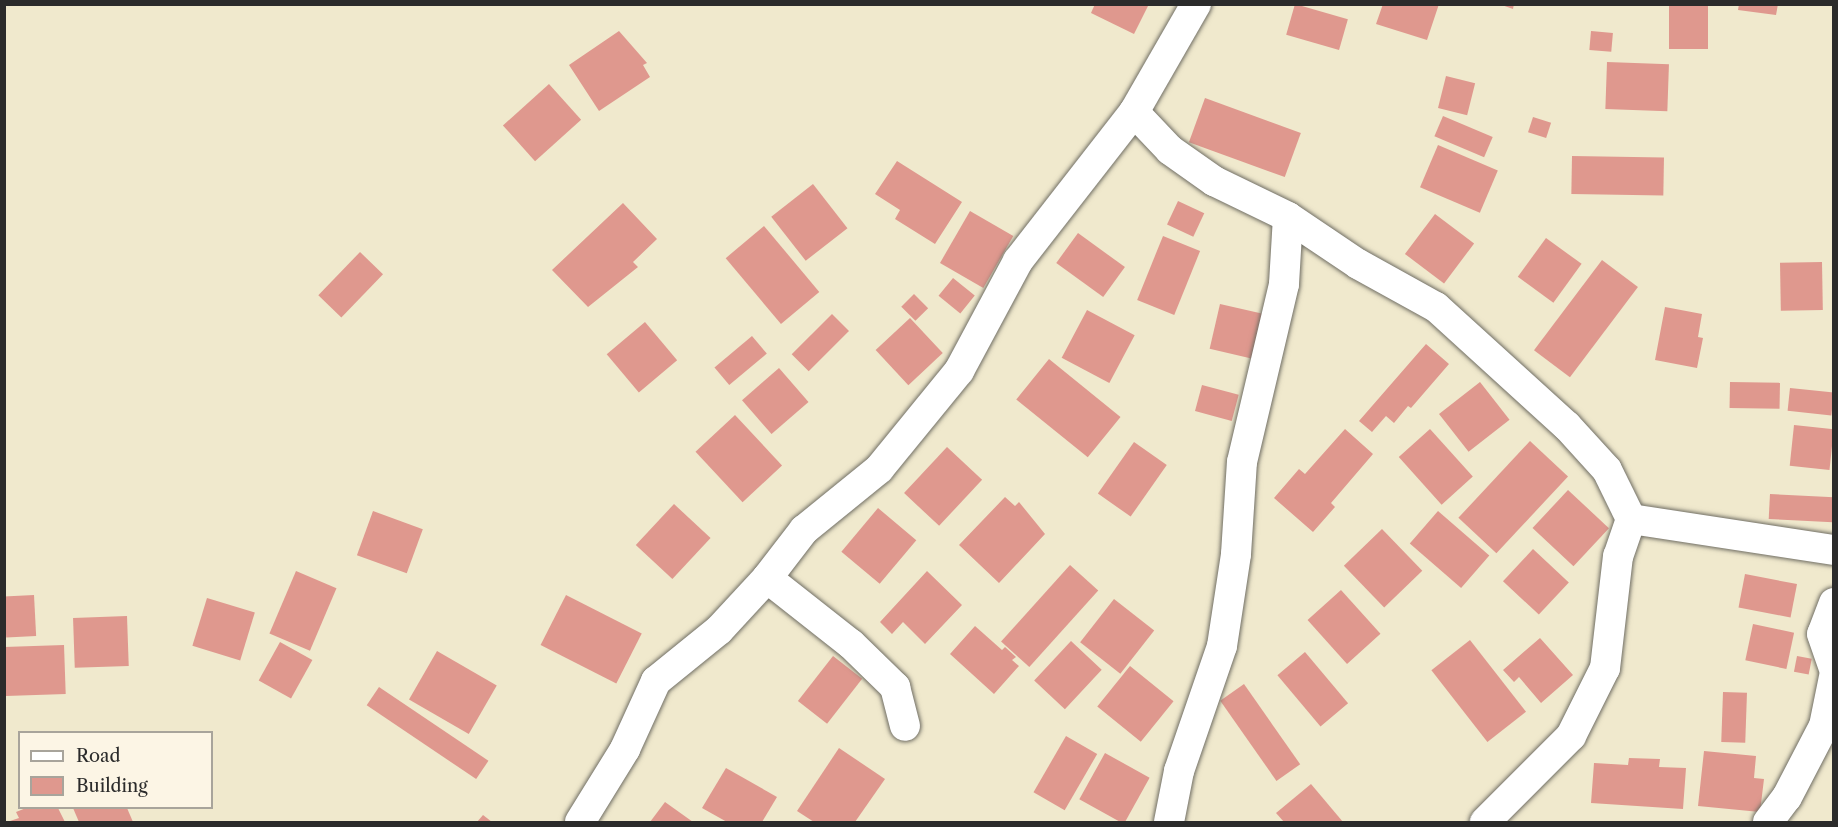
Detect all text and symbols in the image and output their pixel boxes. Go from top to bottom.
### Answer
legend [18,731,213,809]
text: Road [76,745,121,767]
text: Building [76,775,148,797]

